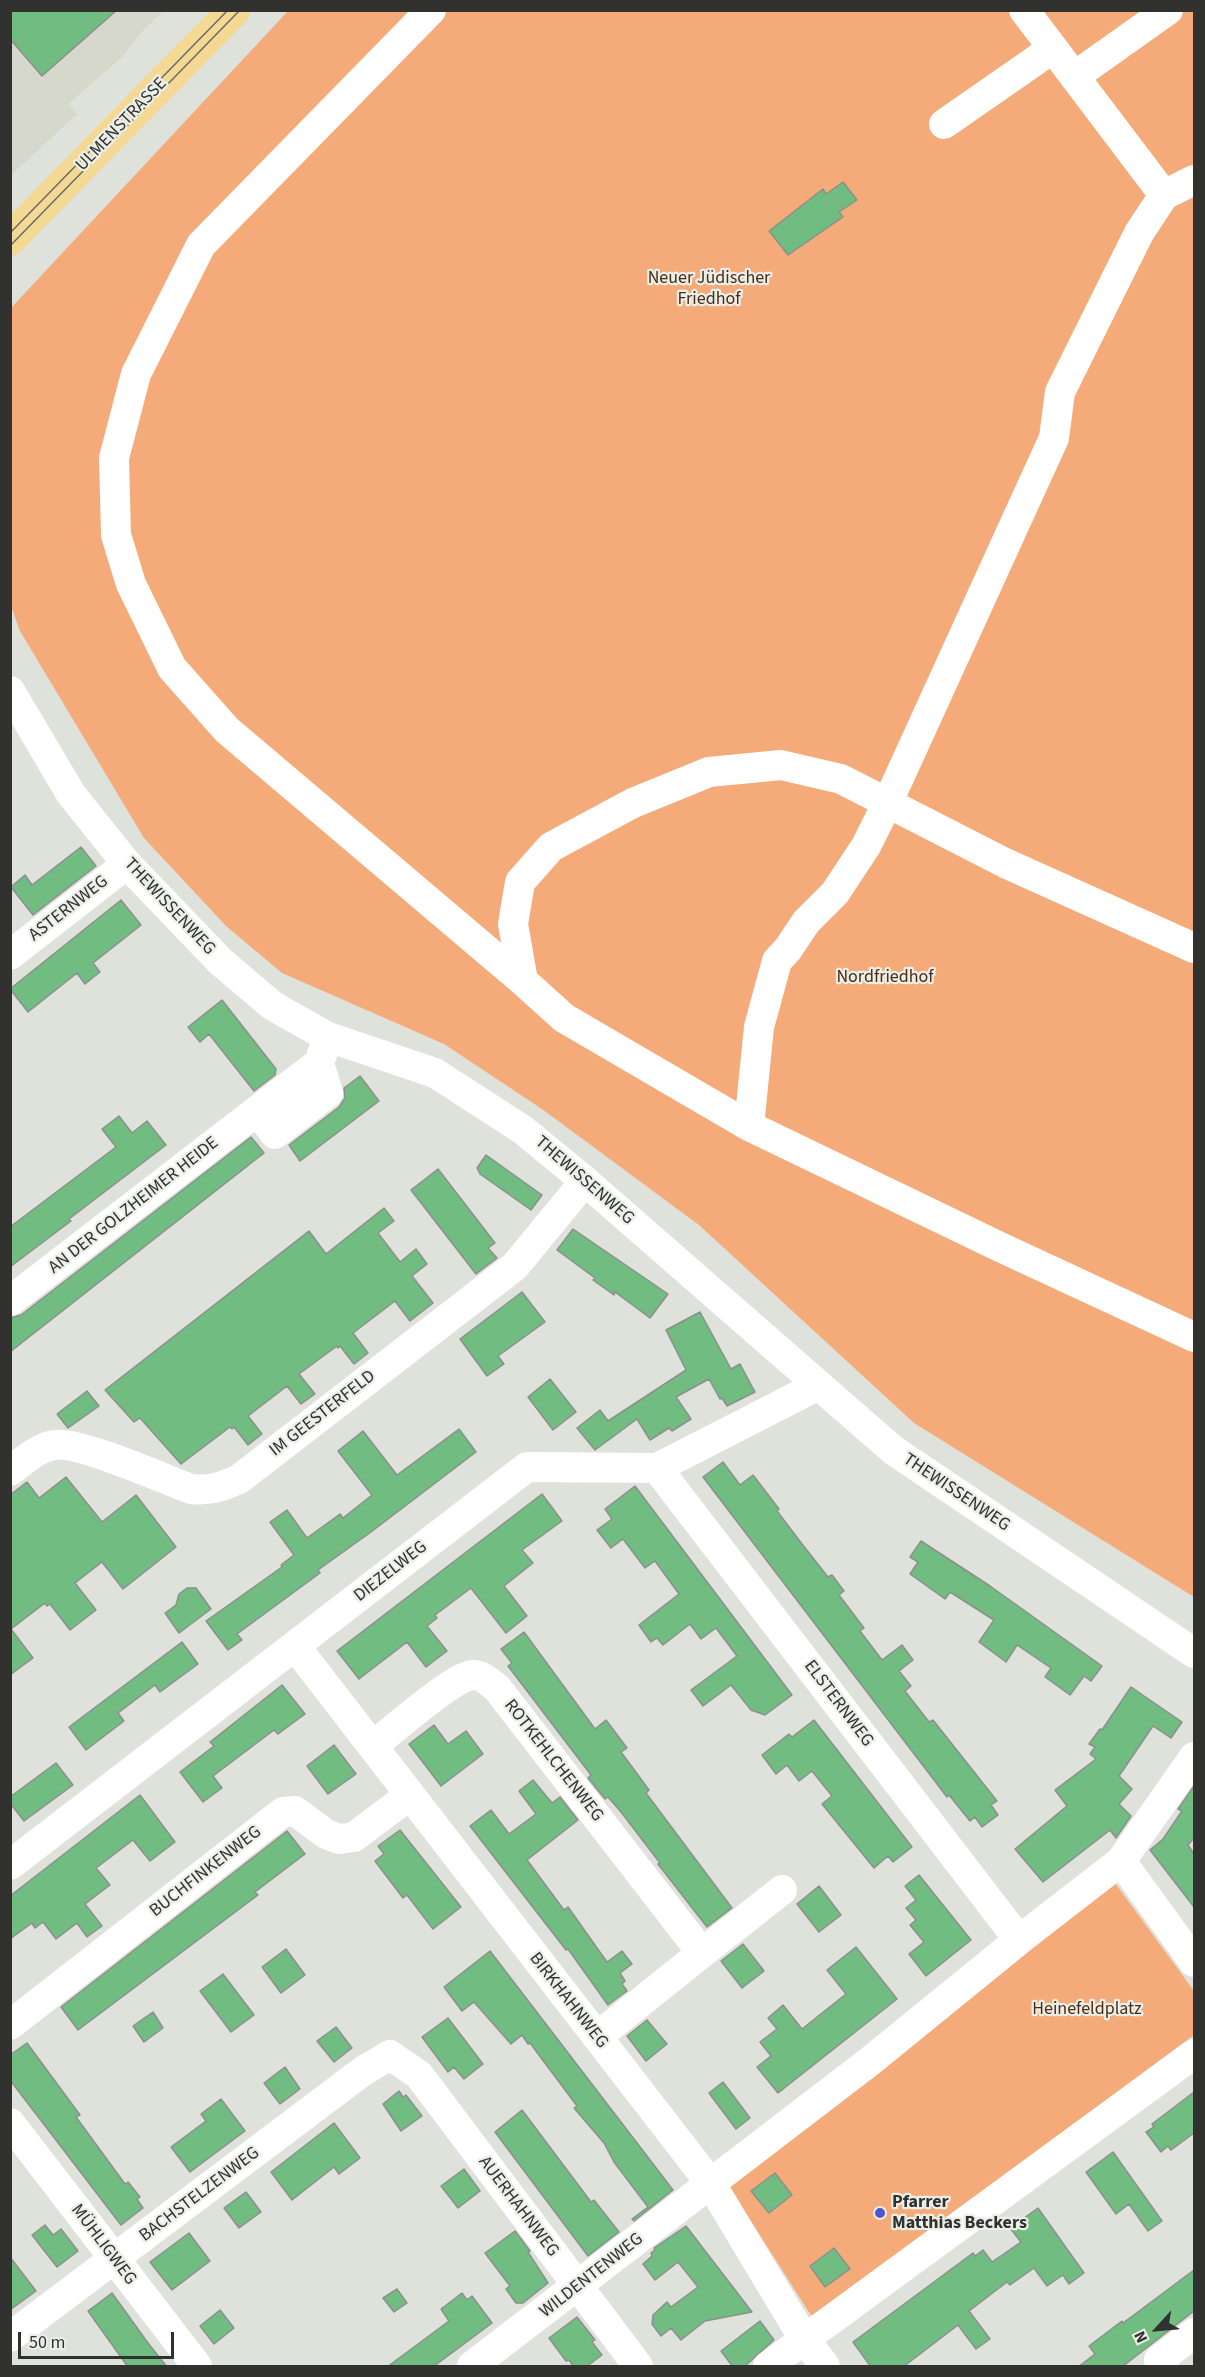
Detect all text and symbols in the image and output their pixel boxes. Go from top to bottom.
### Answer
street label: ULMENSTRASSE [72,74,172,176]
park label: Neuer Jüdischer Friedhof [648,268,770,310]
street label: THEWISSENWEG [119,854,219,960]
street label: ASTERNWEG [25,871,113,947]
park label: Nordfriedhof [836,967,934,989]
street label: THEWISSENWEG [530,1132,638,1230]
street label: AN DER GOLZHEIMER HEIDE [45,1133,223,1279]
street label: IM GEESTERFELD [266,1366,380,1462]
street label: THEWISSENWEG [898,1449,1014,1537]
street label: DIEZELWEG [350,1537,432,1607]
street label: ELSTERNWEG [798,1656,878,1752]
street label: ROTKEHLCHENWEG [499,1696,607,1826]
street label: BUCHFINKENWEG [146,1822,266,1922]
street label: BIRKHAHNWEG [524,1949,612,2053]
park label: Heinefeldplatz [1032,1999,1142,2021]
street label: BACHSTELZENWEG [136,2143,264,2247]
street label: AUERHAHNWEG [473,2152,563,2262]
place label: Pfarrer Matthias Beckers [892,2192,1027,2234]
street label: MÜHLIGWEG [66,2200,140,2290]
marker: Pfarrer Matthias Beckers [873,2206,887,2220]
street label: WILDENTENWEG [536,2229,648,2323]
north arrow [1127,2299,1187,2359]
scale bar [21,2320,177,2358]
text: N [1129,2327,1153,2347]
text: 50 m [29,2330,65,2355]

